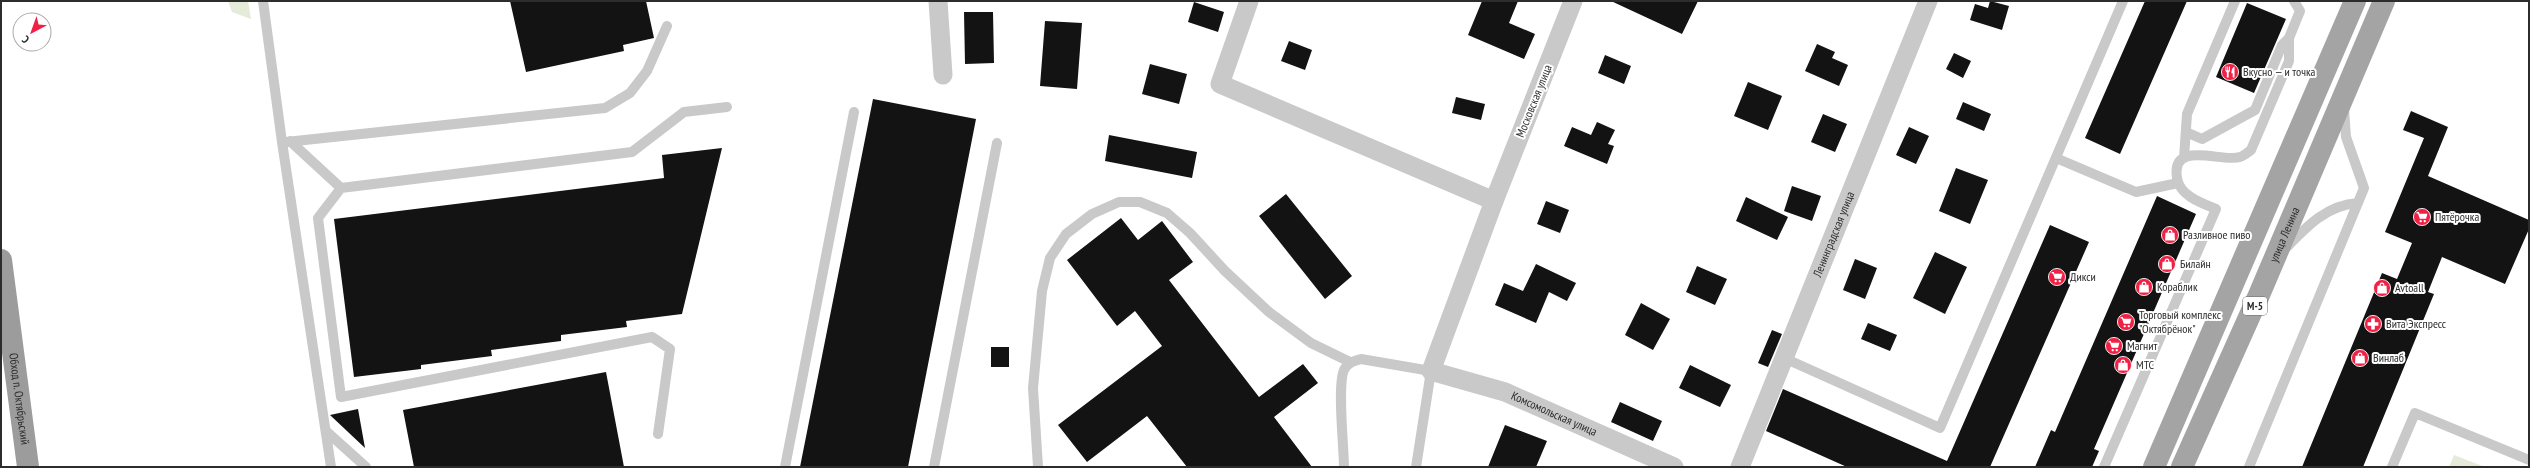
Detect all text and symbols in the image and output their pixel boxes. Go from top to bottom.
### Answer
north arrow [12,12,52,52]
text: С [19,33,32,46]
street label: Московская улица [1512,62,1555,139]
restaurant icon: Вкусно — и точка [2220,62,2240,82]
place label: Вкусно — и точка [2243,64,2316,79]
street label: Ленинградская улица [1809,189,1858,280]
street label: улица Ленина [2266,204,2303,264]
supermarket icon: Пятёрочка [2412,207,2432,227]
place label: Пятёрочка [2435,209,2479,224]
shop icon: Разливное пиво [2160,225,2180,245]
place label: Разливное пиво [2183,227,2250,242]
shop icon: Билайн [2157,254,2177,274]
place label: Билайн [2180,256,2211,271]
supermarket icon: Дикси [2047,267,2067,287]
place label: Дикси [2070,269,2096,284]
shop icon: Кораблик [2134,277,2154,297]
shop icon: Avtoall [2372,278,2392,298]
place label: Кораблик [2157,279,2198,294]
place label: Avtoall [2395,280,2424,295]
road number: М-5 [2243,297,2267,315]
place label: Торговый комплекс "Октябрёнок" [2139,307,2222,336]
supermarket icon: Торговый комплекс "Октябрёнок" [2116,312,2136,332]
pharmacy icon: Вита Экспресс [2363,314,2383,334]
place label: Вита Экспресс [2386,316,2447,331]
supermarket icon: Магнит [2104,336,2124,356]
place label: Магнит [2127,338,2157,353]
shop icon: Винлаб [2350,348,2370,368]
place label: Винлаб [2373,350,2404,365]
street label: Обход п. Октябрьский [6,352,33,446]
shop icon: МТС [2113,355,2133,375]
place label: МТС [2136,357,2155,372]
street label: Комсомольская улица [1509,388,1600,439]

